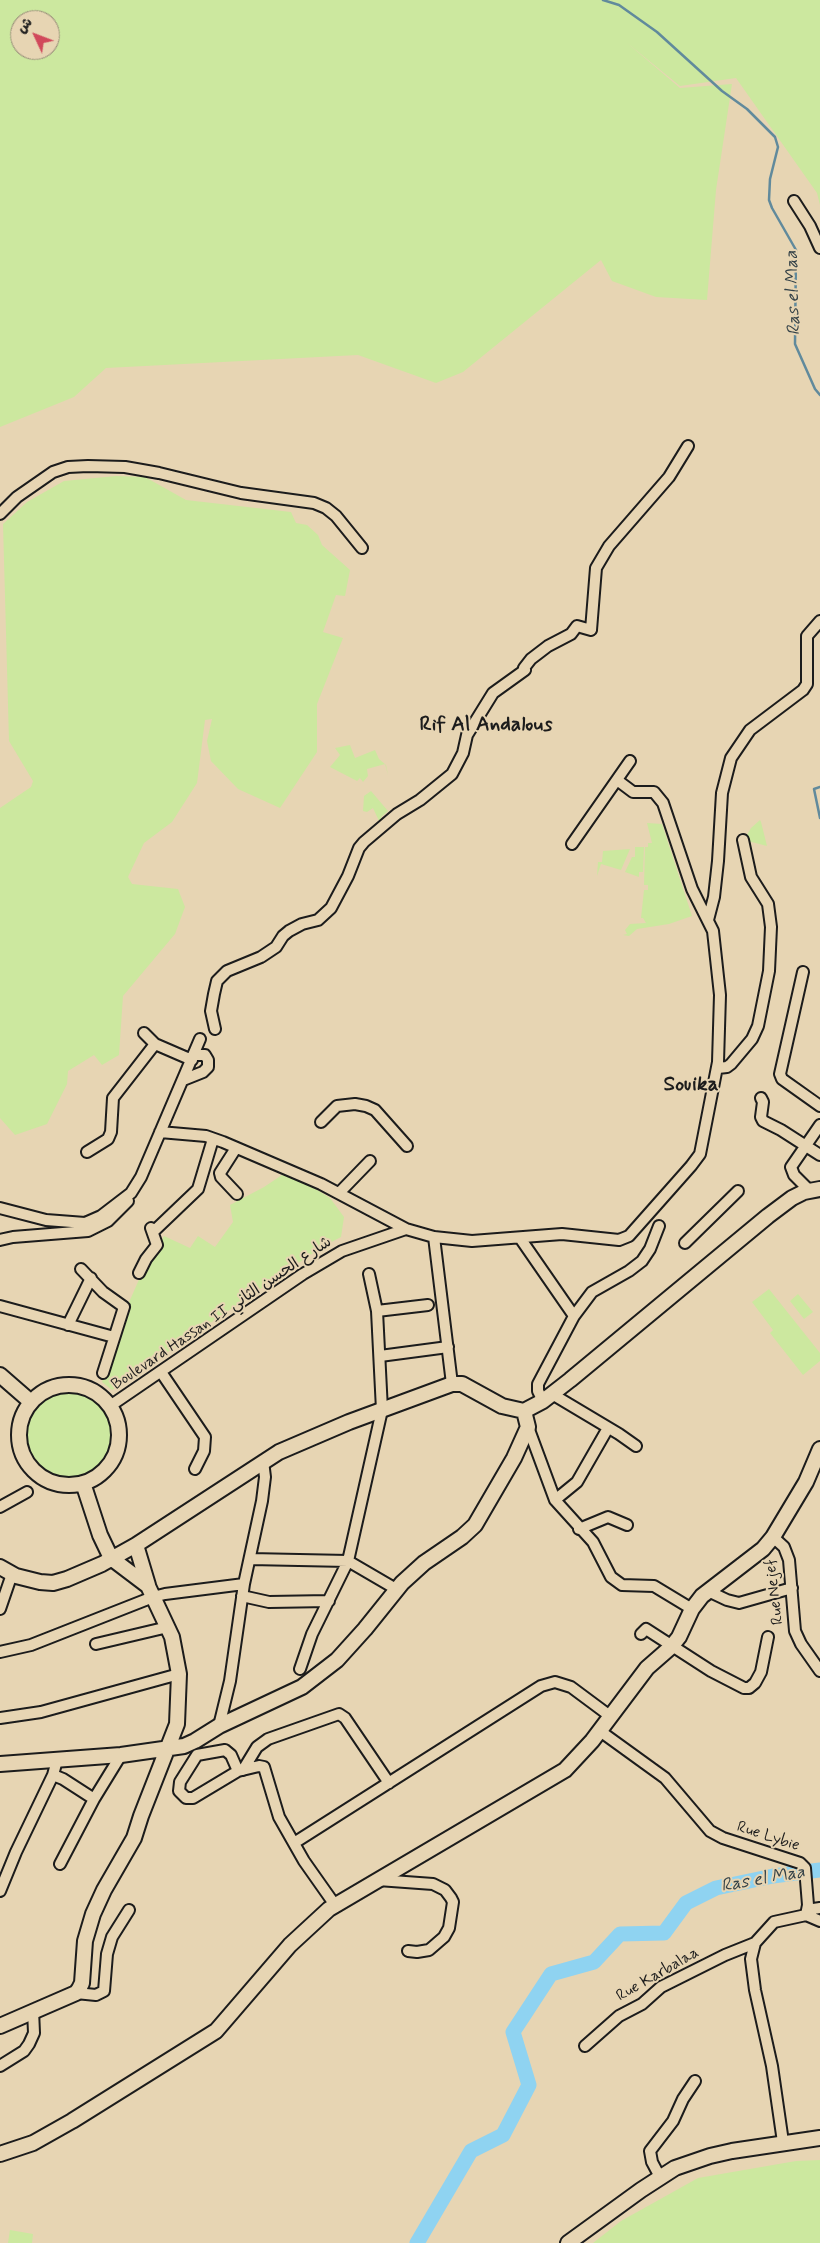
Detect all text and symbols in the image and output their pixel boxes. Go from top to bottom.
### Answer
north arrow [10,10,60,60]
text: ش [13,14,37,37]
water label: Ras el Maa [782,250,806,336]
district label: Rif Al Andalous [419,713,553,739]
district label: Souika [664,1073,718,1099]
street label: Boulevard Hassan II شارع الحسن الثاني [108,1233,336,1395]
street label: Rue Nejef [761,1558,789,1626]
street label: Rue Lybie [734,1818,802,1856]
water label: Ras el Maa [719,1862,807,1898]
street label: Rue Karbalaa [613,1944,703,2006]

